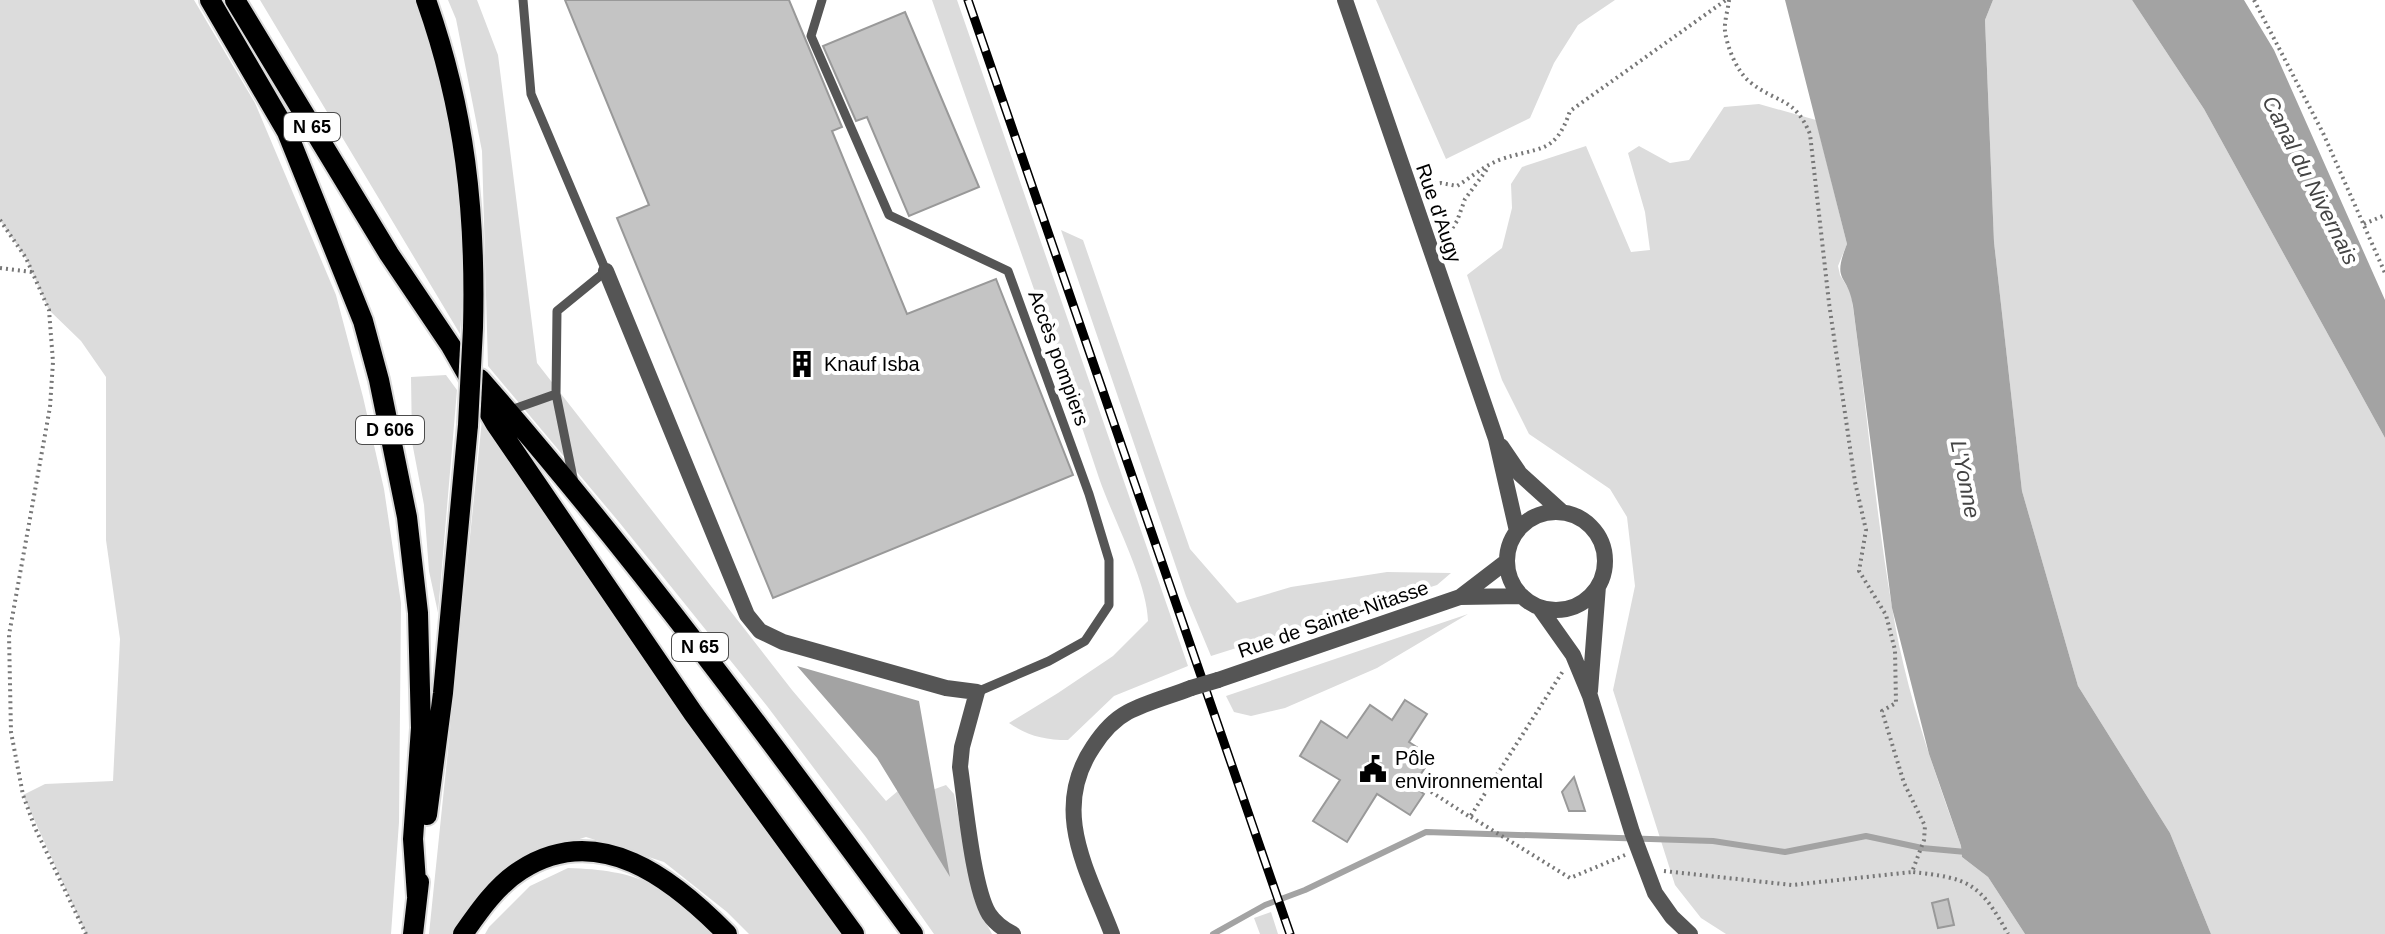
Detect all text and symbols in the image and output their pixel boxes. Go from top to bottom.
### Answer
water label: Canal du Nivernais [2257,92,2364,269]
road number: N 65 [284,113,340,141]
street label: Rue d'Augy [1412,161,1466,265]
street label: Accès pompiers [1024,287,1094,429]
building icon: Knauf Isba [787,349,817,379]
place label: Knauf Isba [824,353,921,375]
road number: D 606 [356,416,424,444]
water label: L'Yonne [1946,438,1985,520]
street label: Rue de Sainte-Nitasse [1235,576,1431,662]
road number: N 65 [672,633,728,661]
place label: Pôle environnemental [1395,747,1543,792]
public building icon: Pôle environnemental [1358,754,1388,784]

